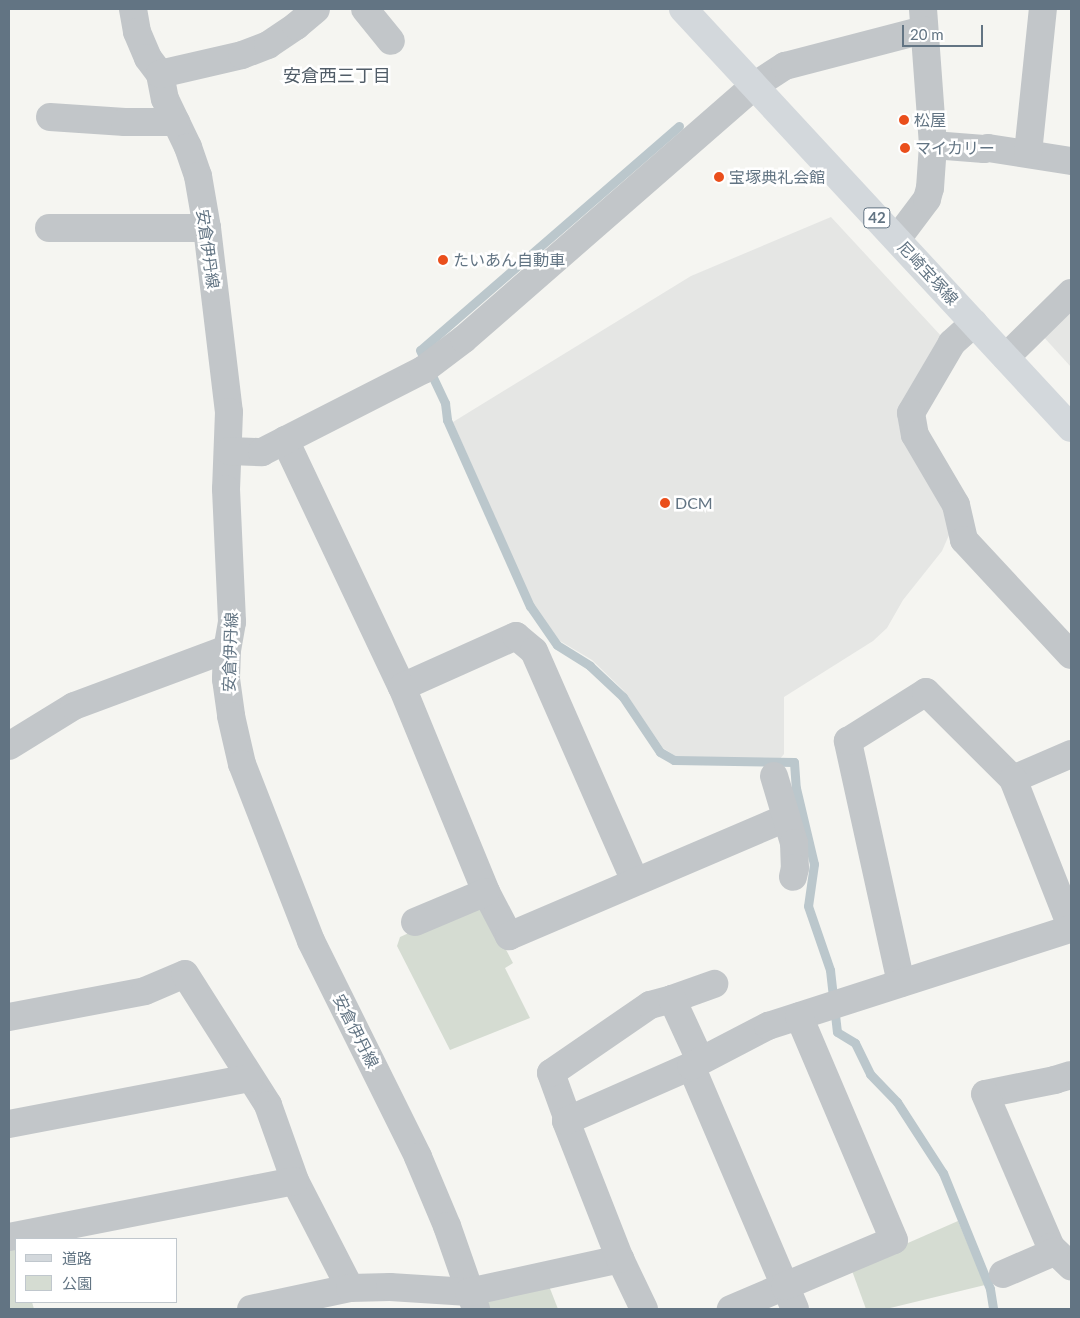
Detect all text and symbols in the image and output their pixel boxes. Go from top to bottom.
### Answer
scale bar [905,15,986,47]
text: 20 m [910,25,944,43]
district label: 安倉西三丁目 [283,64,391,86]
place label: 松屋 [914,110,946,130]
marker: 松屋 [898,114,910,126]
place label: マイカリー [915,138,995,158]
marker: マイカリー [899,142,911,154]
place label: 宝塚典礼会館 [729,167,825,187]
marker: 宝塚典礼会館 [713,171,725,183]
road number: 42 [863,206,891,230]
street label: 安倉伊丹線 [193,208,223,290]
street label: 尼崎宝塚線 [894,237,962,309]
place label: たいあん自動車 [453,250,565,270]
marker: たいあん自動車 [437,254,449,266]
place label: DCM [675,493,713,513]
marker: DCM [659,497,671,509]
street label: 安倉伊丹線 [219,612,241,692]
street label: 安倉伊丹線 [329,991,383,1071]
legend [15,1238,178,1303]
text: 道路 [62,1249,92,1267]
text: 公園 [62,1274,92,1292]

